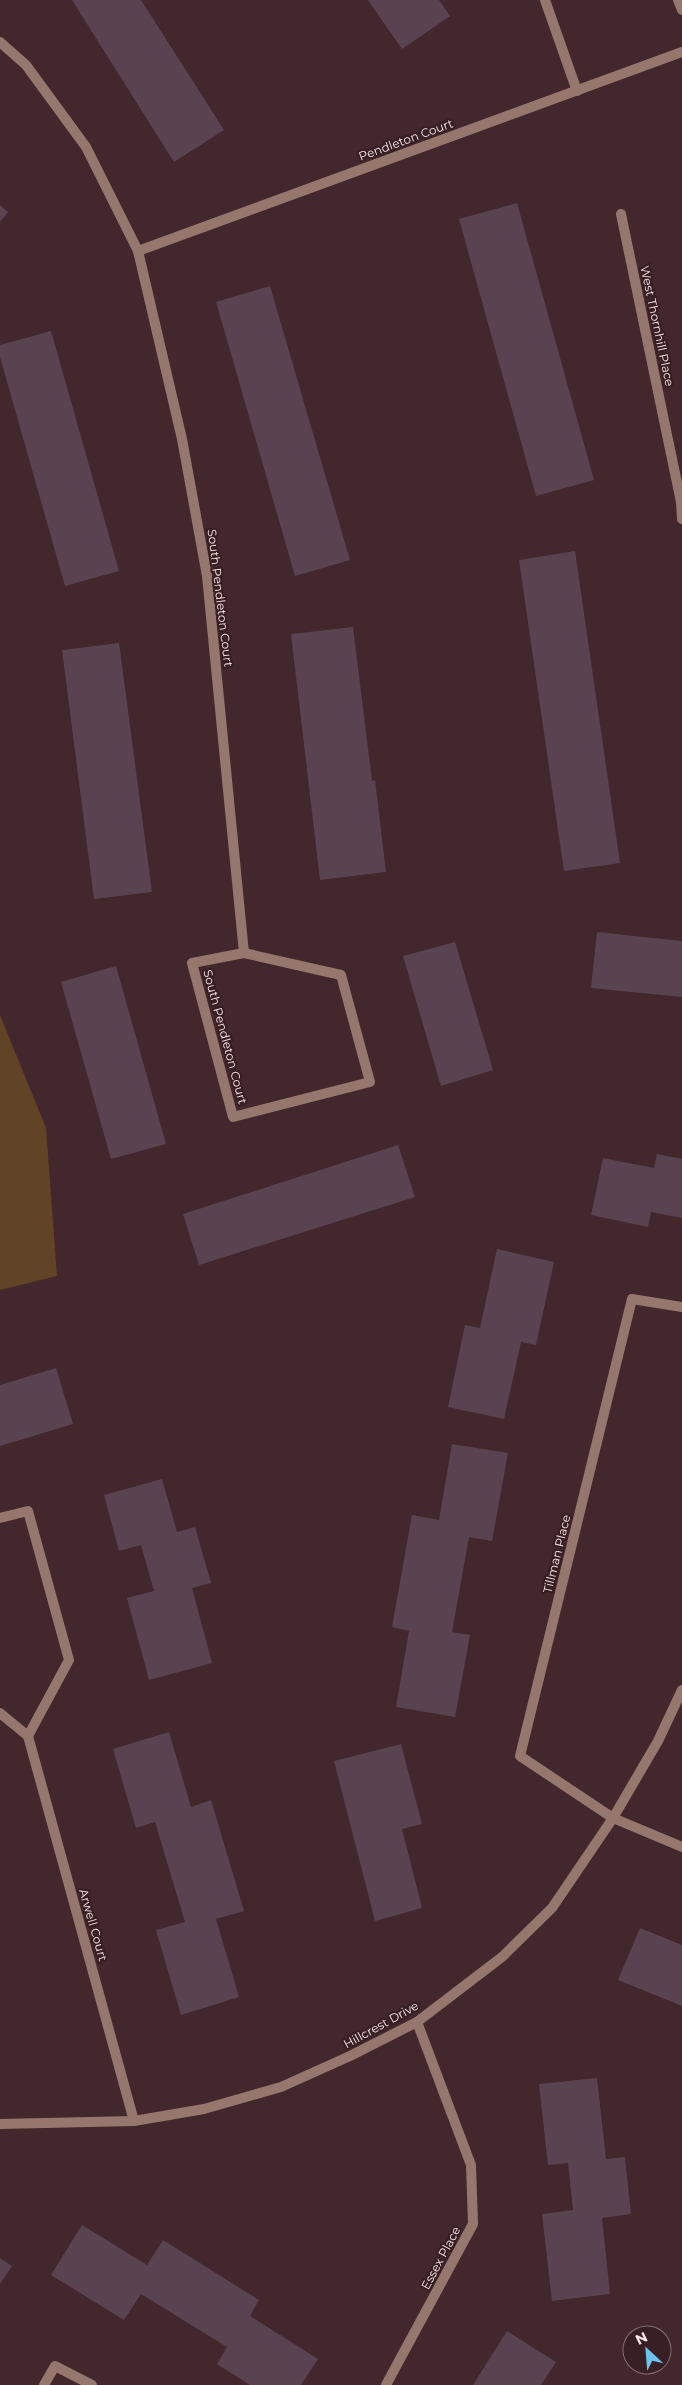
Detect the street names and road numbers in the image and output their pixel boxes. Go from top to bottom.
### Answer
street label: Pendleton Court [356,115,455,164]
street label: West Thornhill Place [637,264,678,388]
street label: South Pendleton Court [205,528,236,668]
street label: South Pendleton Court [200,968,251,1106]
street label: Tillman Place [540,1513,574,1595]
street label: Arwell Court [76,1887,111,1963]
street label: Hillcrest Drive [341,1998,421,2051]
street label: Essex Place [418,2224,463,2292]

